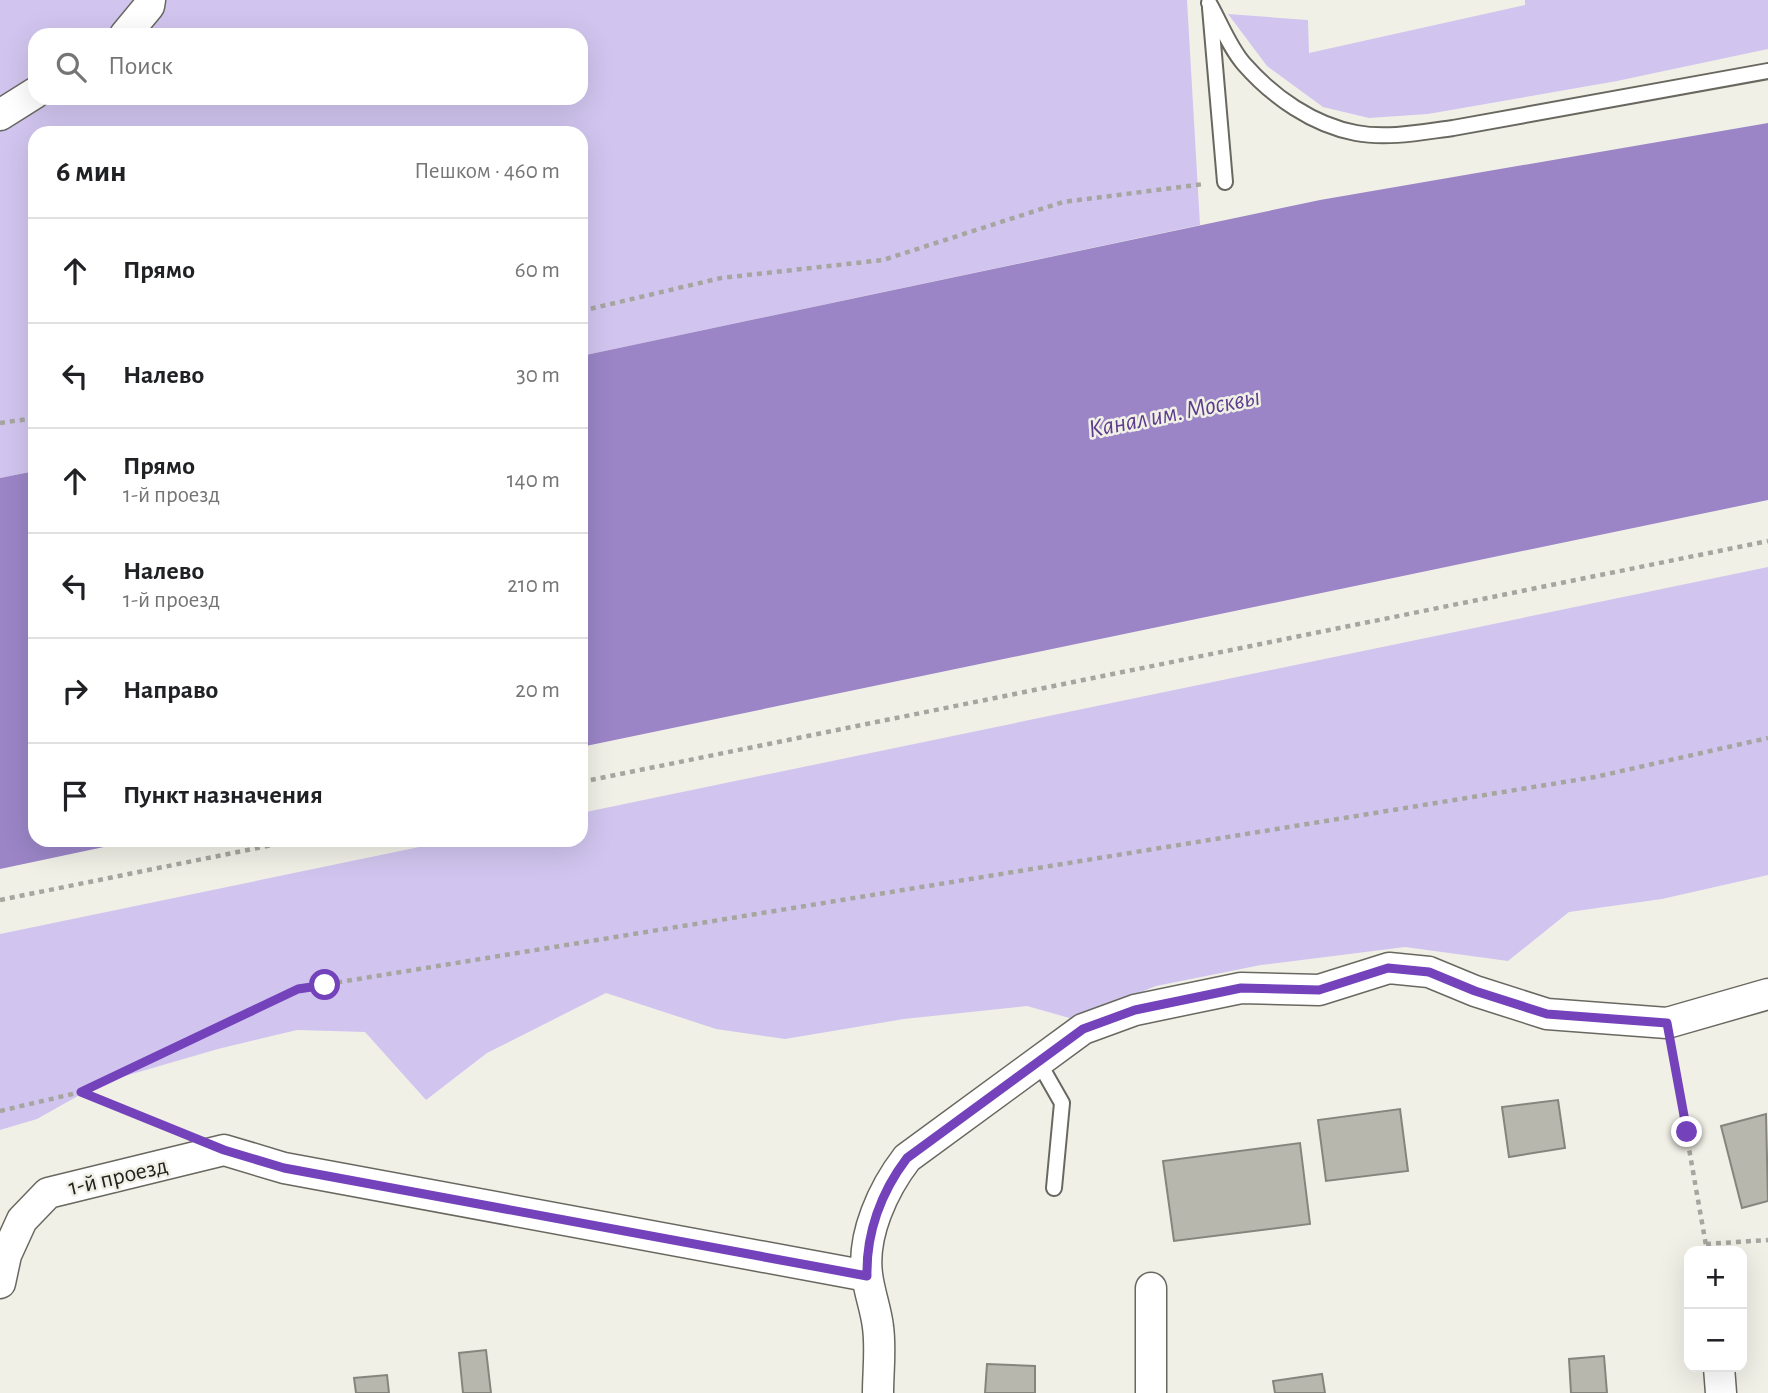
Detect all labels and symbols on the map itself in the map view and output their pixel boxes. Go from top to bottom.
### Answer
water label: Канал им. Москвы [1086,384,1262,442]
route start [309,969,340,1000]
route end [1671,1116,1702,1147]
street label: 1-й проезд [66,1154,170,1200]

